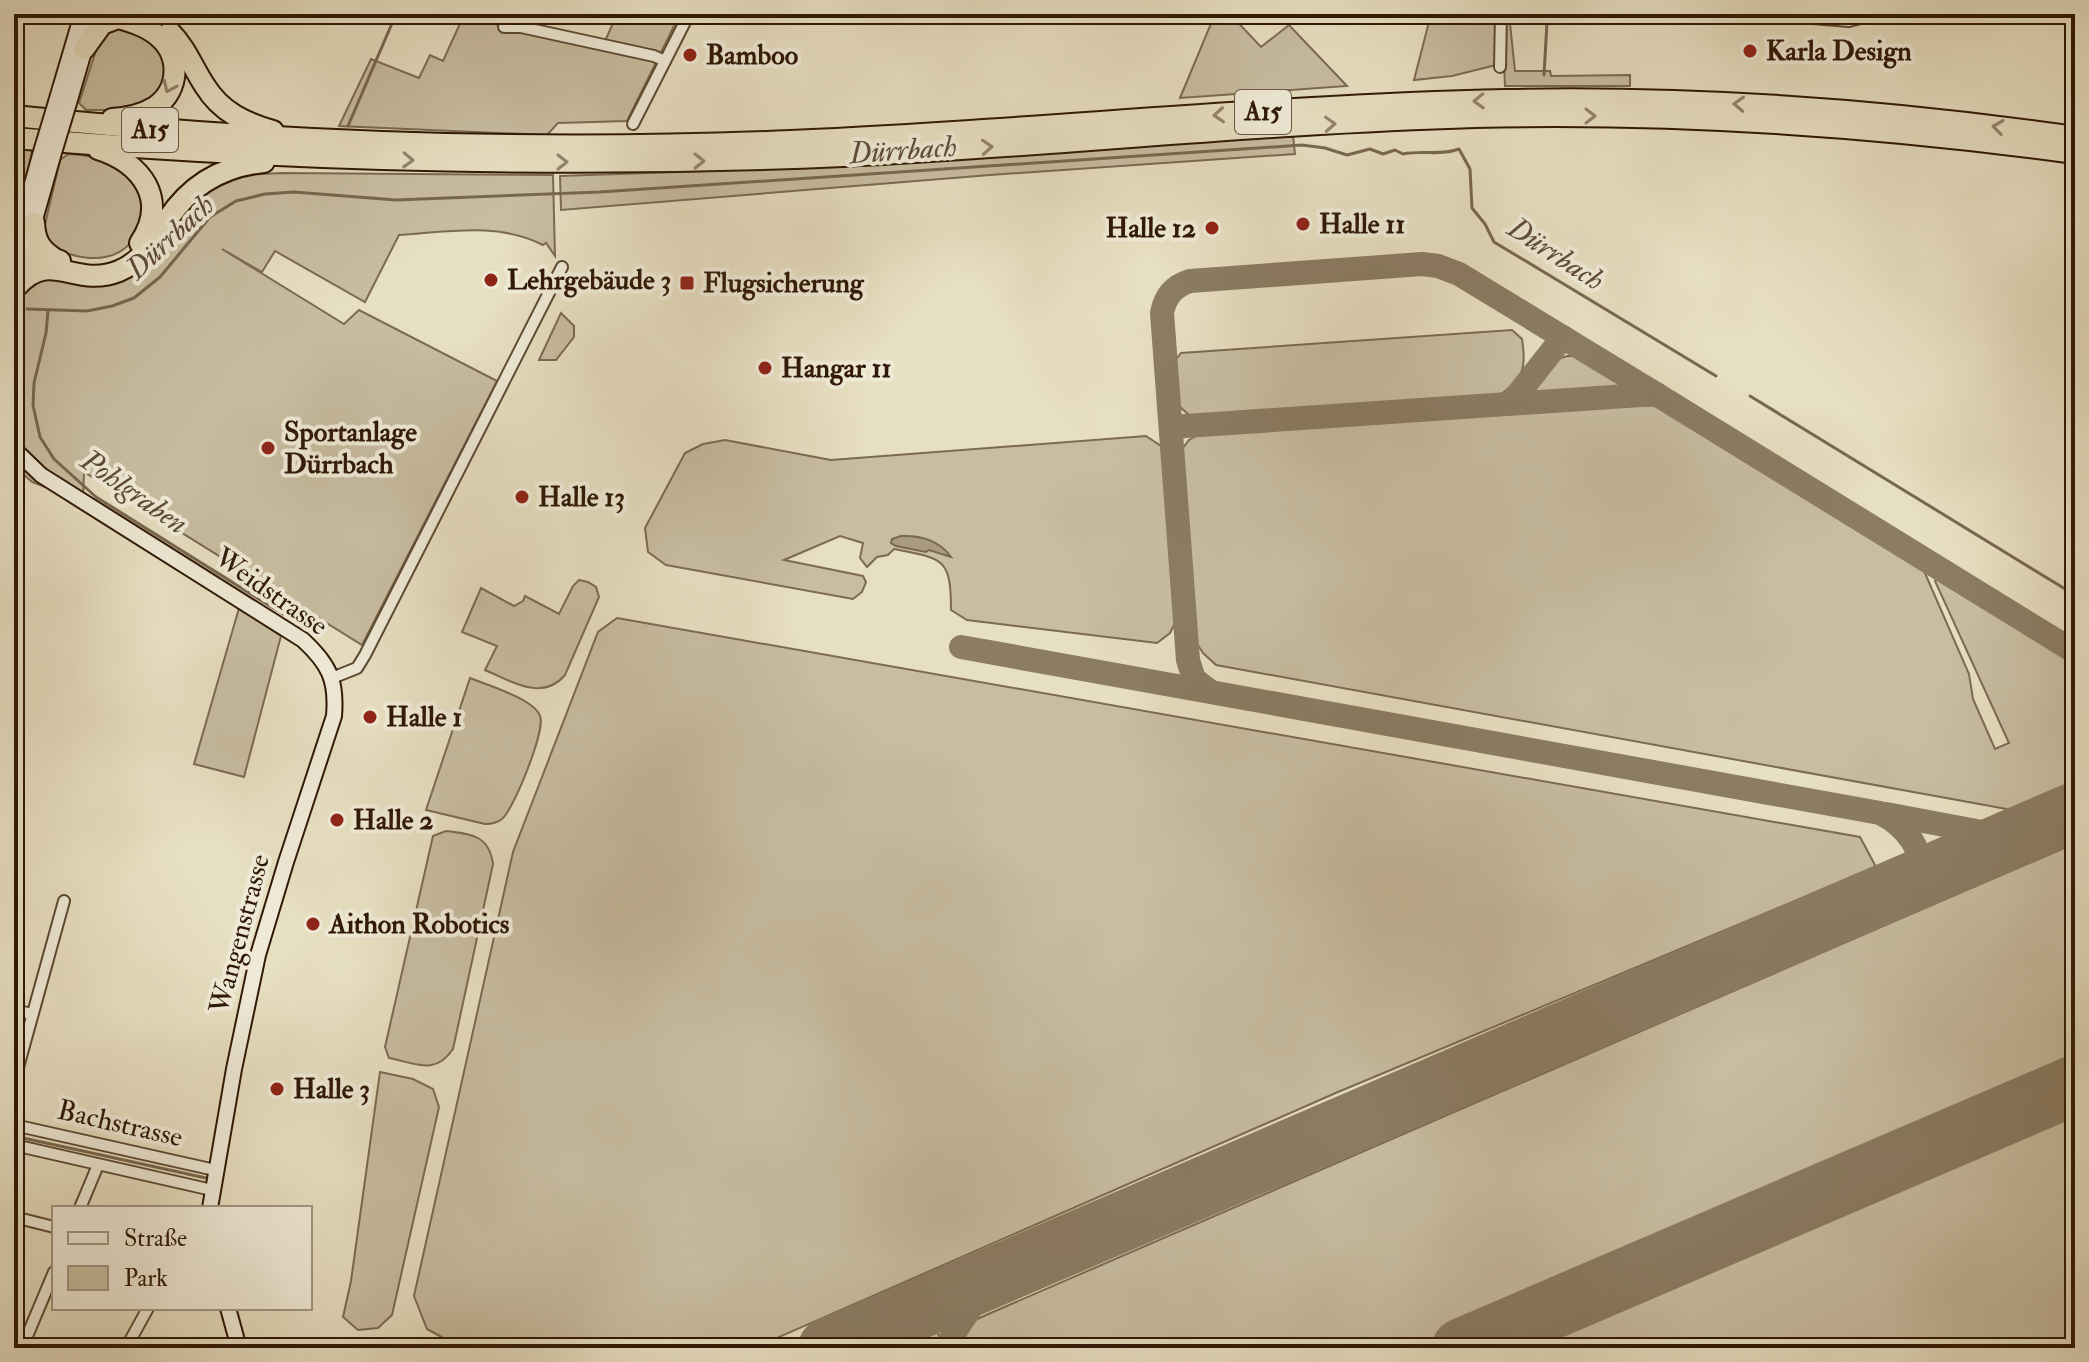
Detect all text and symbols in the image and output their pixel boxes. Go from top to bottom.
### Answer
place label: Karla Design [1766,34,1912,69]
place label: Bamboo [706,38,799,73]
marker: Karla Design [1741,42,1759,60]
marker: Bamboo [681,46,699,64]
one-way arrow [163,78,179,93]
road number: A15 [1235,90,1291,134]
one-way arrow [1472,92,1485,110]
one-way arrow [1732,96,1745,113]
one-way arrow [1212,106,1225,123]
one-way arrow [1584,107,1597,125]
road number: A15 [122,108,178,152]
one-way arrow [1324,115,1337,132]
one-way arrow [1991,118,2004,135]
water label: Dürrbach [847,128,958,172]
one-way arrow [981,139,994,156]
one-way arrow [402,152,415,169]
one-way arrow [693,152,706,170]
one-way arrow [556,153,569,171]
water label: Dürrbach [117,187,222,288]
place label: Halle 11 [1319,207,1405,242]
water label: Dürrbach [1500,209,1611,299]
place label: Halle 12 [1106,211,1196,246]
marker: Halle 11 [1294,215,1312,233]
marker: Halle 12 [1203,219,1221,237]
place label: Lehrgebäude 3 [507,263,671,298]
place label: Flugsicherung [703,266,865,301]
marker: Lehrgebäude 3 [482,271,500,289]
marker: Flugsicherung [678,274,696,292]
place label: Hangar 11 [781,351,892,386]
marker: Hangar 11 [756,359,774,377]
place label: Sportanlage Dürrbach [284,415,417,482]
marker: Sportanlage Dürrbach [259,439,277,457]
water label: Pohlgraben [73,441,195,542]
place label: Halle 13 [538,480,625,515]
marker: Halle 13 [513,488,531,506]
street label: Weidstrasse [207,540,335,644]
place label: Halle 1 [386,700,462,735]
marker: Halle 1 [361,708,379,726]
place label: Halle 2 [353,803,434,838]
marker: Halle 2 [328,811,346,829]
street label: Wangenstrasse [202,850,278,1018]
place label: Aithon Robotics [328,907,510,942]
marker: Aithon Robotics [304,915,322,933]
place label: Halle 3 [293,1072,370,1107]
marker: Halle 3 [268,1080,286,1098]
street label: Bachstrasse [54,1093,186,1155]
legend [52,1206,312,1310]
text: Straße [124,1223,187,1254]
text: Park [124,1263,168,1294]

